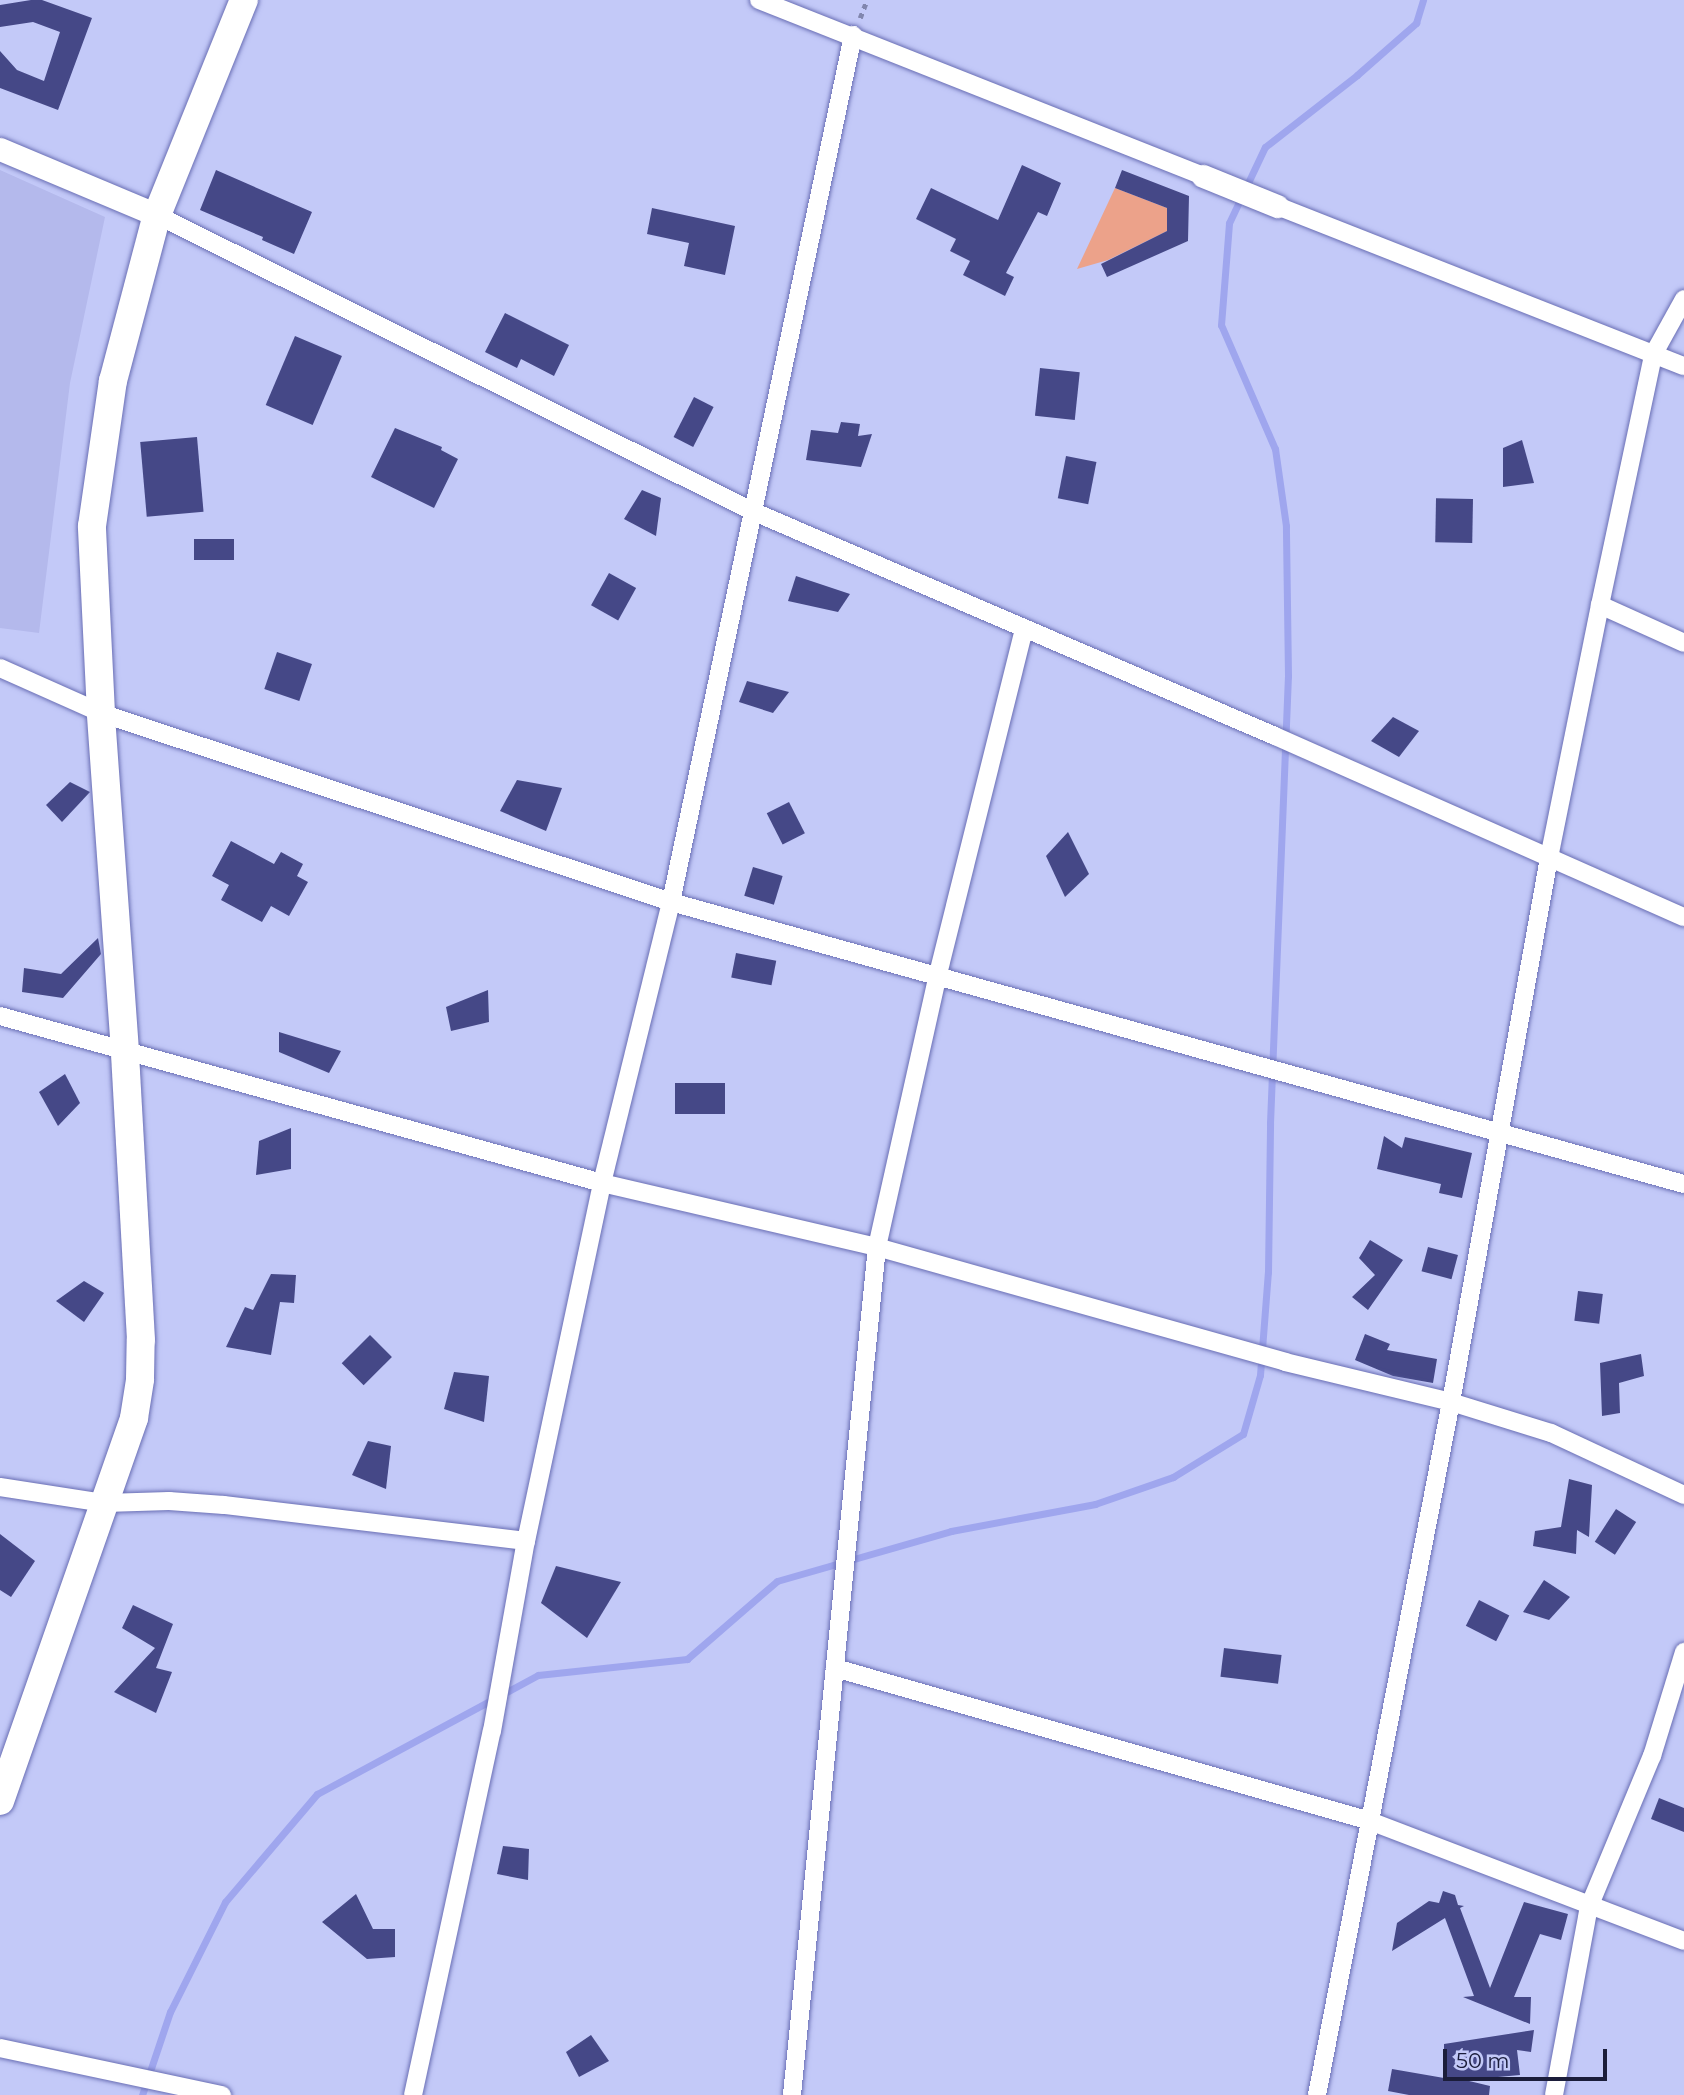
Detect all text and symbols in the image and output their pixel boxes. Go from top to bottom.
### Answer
scale bar [1446,2036,1610,2080]
text: 50 m [1456,2048,1510,2073]

